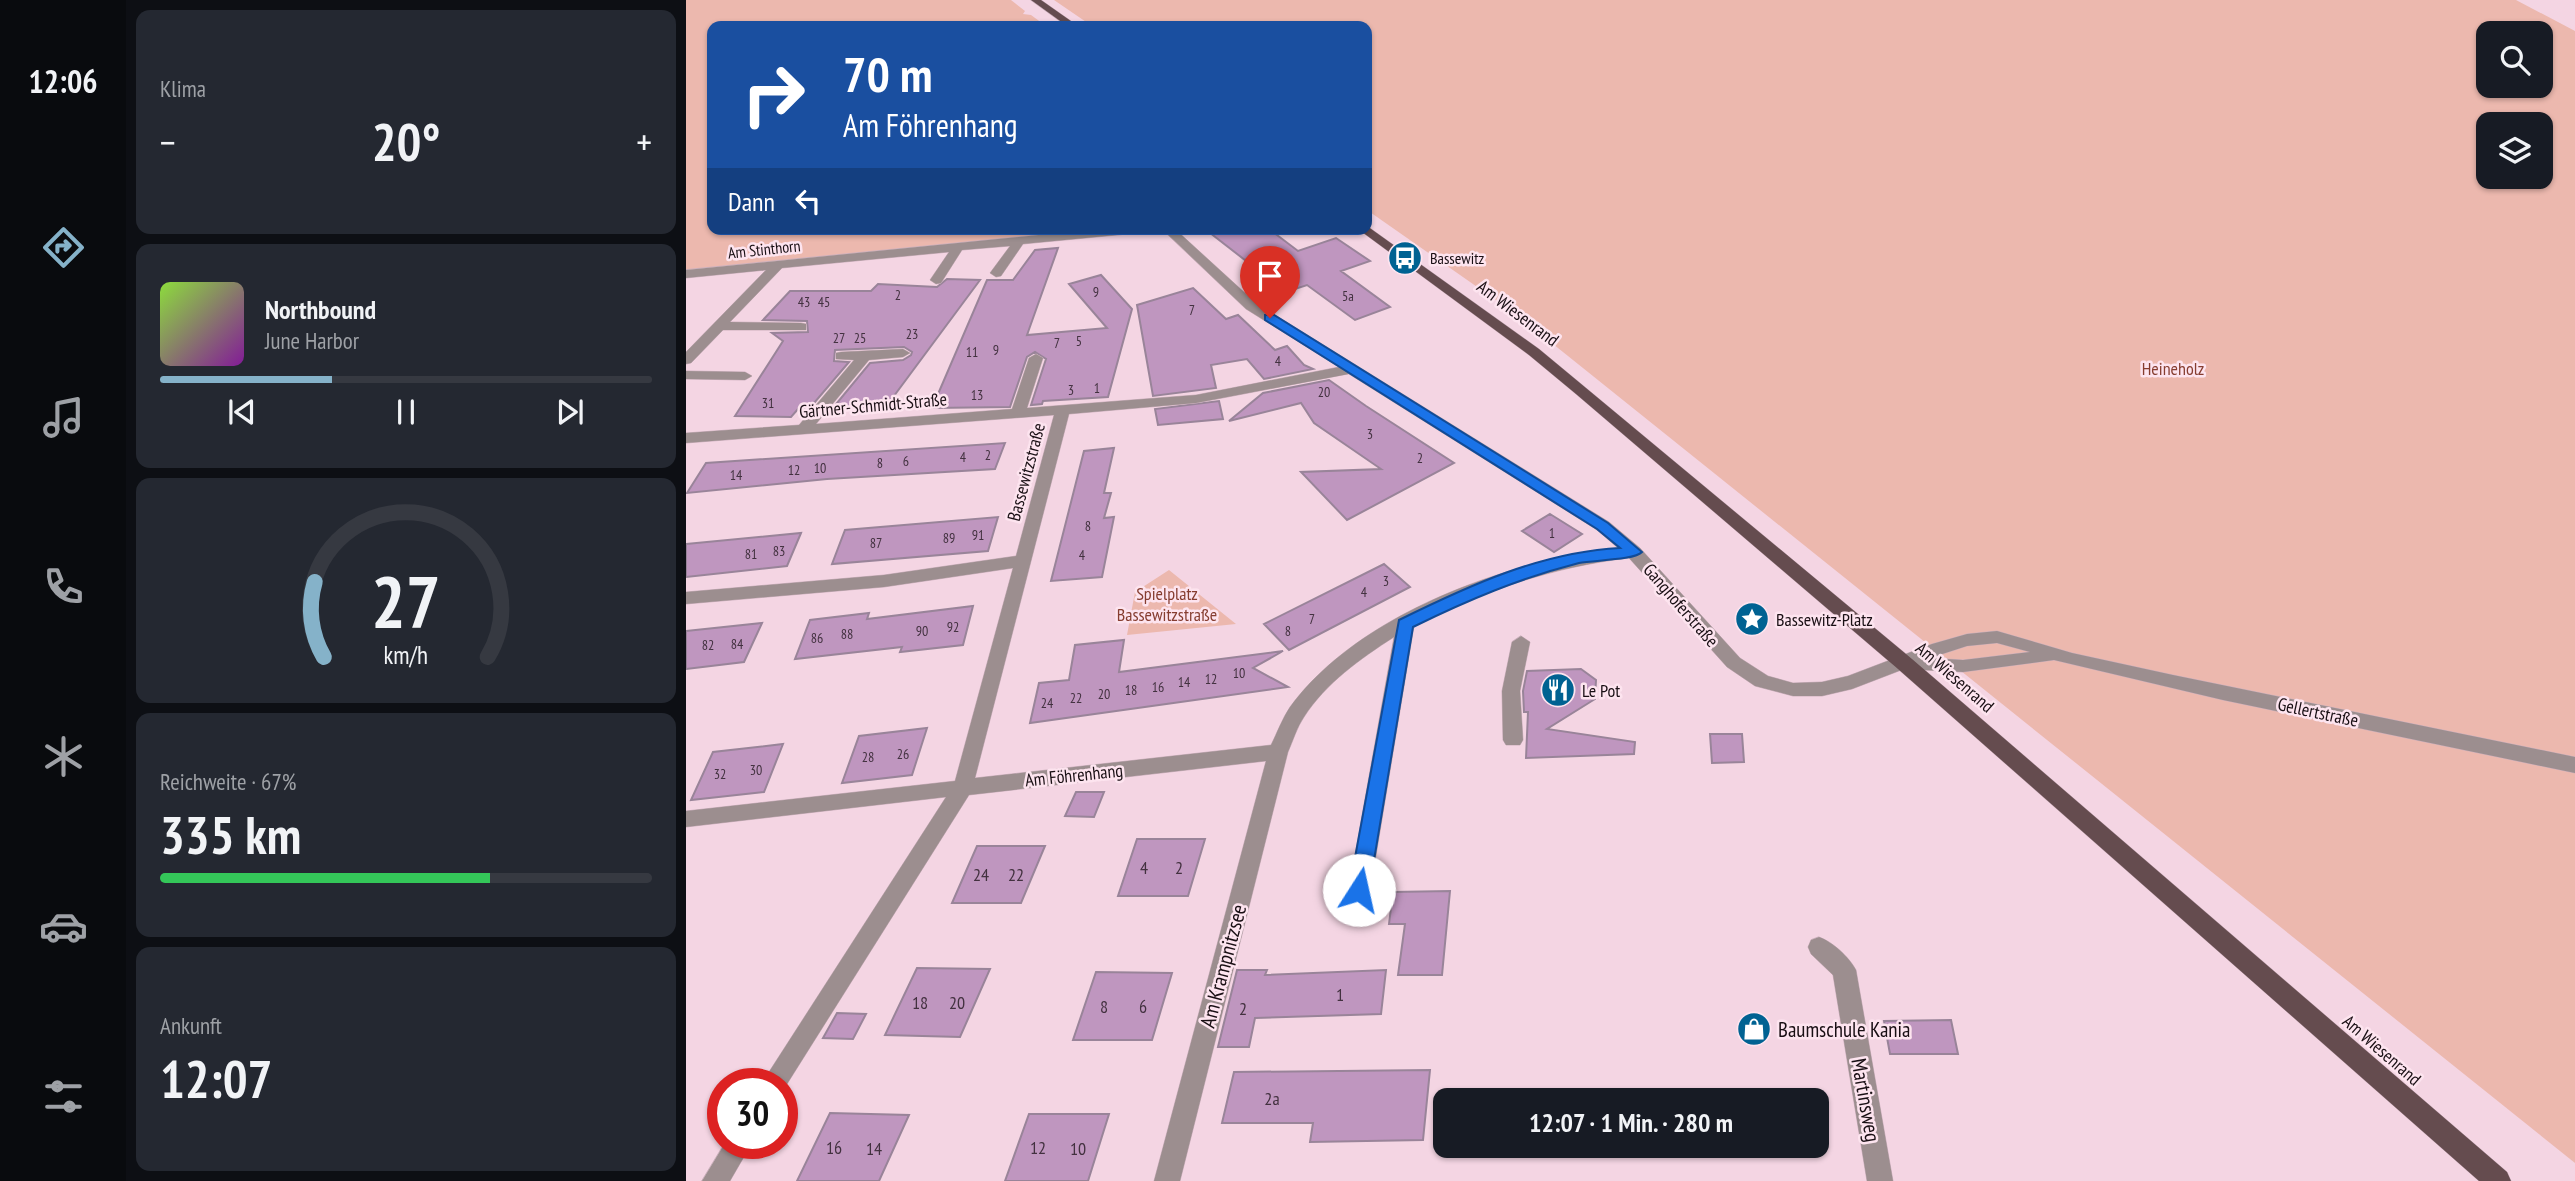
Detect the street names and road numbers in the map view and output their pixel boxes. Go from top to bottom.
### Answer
street label: Am Stinthorn [727,235,801,263]
street label: Am Wiesenrand [1473,275,1563,351]
street label: Gärtner-Schmidt-Straße [798,387,948,423]
street label: Bassewitzstraße [1002,420,1050,524]
street label: Ganghoferstraße [1638,558,1724,652]
street label: Am Wiesenrand [1911,637,1999,717]
street label: Gellertstraße [2276,692,2360,732]
street label: Am Föhrenhang [1024,758,1124,792]
street label: Am Krampnitzsee [1194,901,1252,1031]
street label: Am Wiesenrand [2338,1010,2426,1090]
street label: Martinsweg [1845,1056,1887,1144]

